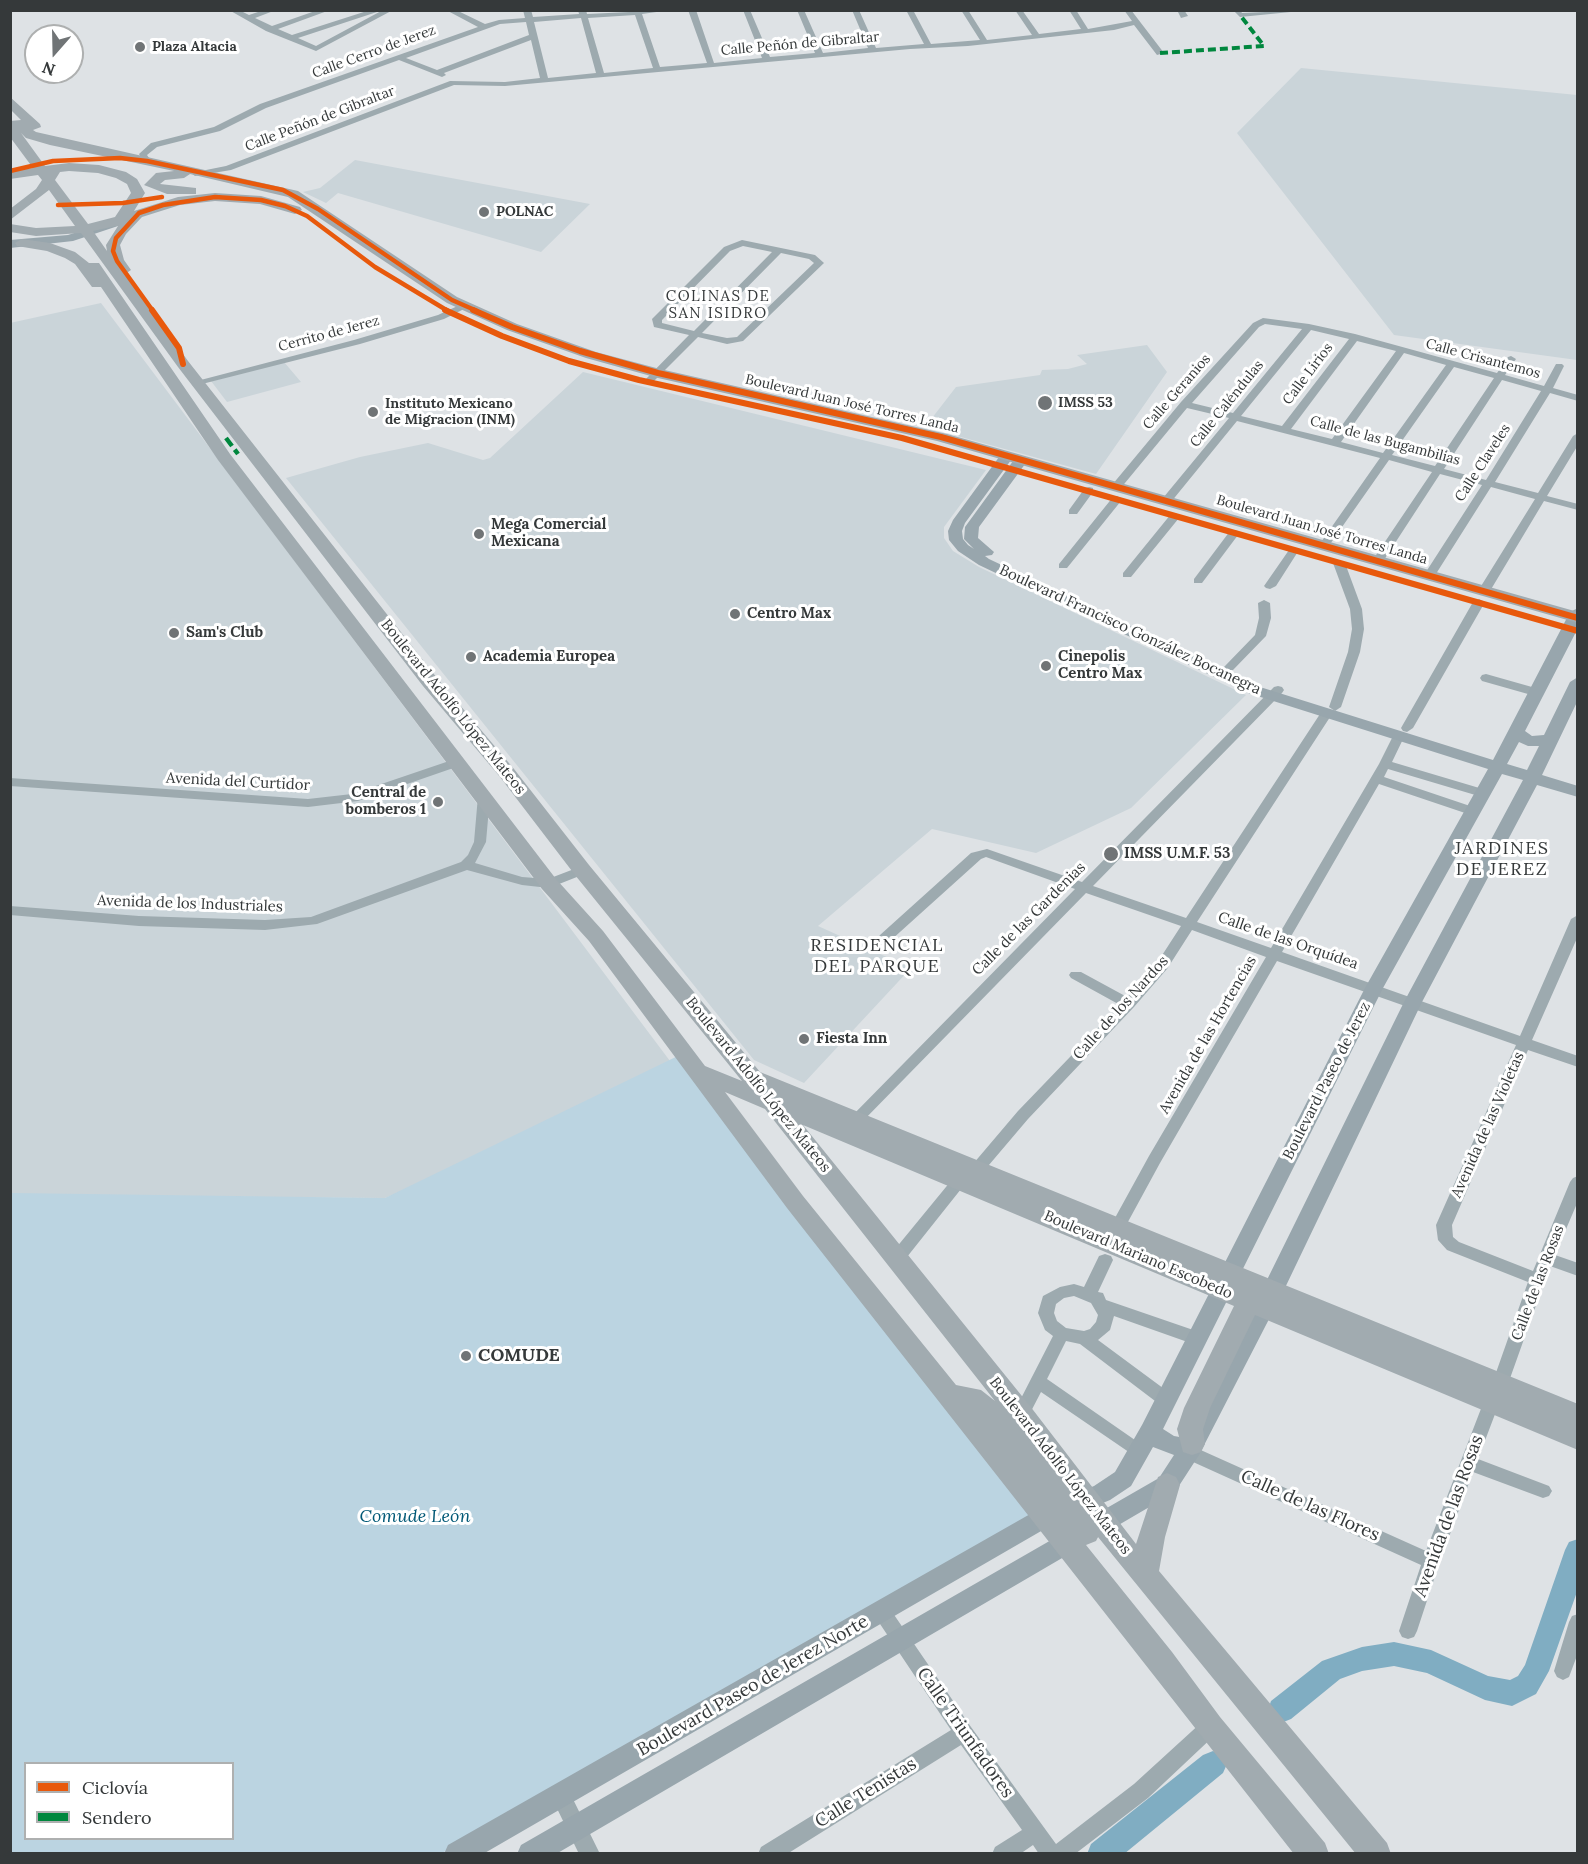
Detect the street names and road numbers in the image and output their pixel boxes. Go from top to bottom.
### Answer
street label: Calle Cerro de Jerez [310,22,438,82]
street label: Calle Peñón de Gibraltar [720,29,880,59]
street label: Calle Peñón de Gibraltar [243,83,397,155]
street label: Cerrito de Jerez [277,312,381,356]
street label: Calle Crisantemos [1424,336,1542,382]
street label: Calle Lirios [1279,340,1337,408]
street label: Calle Geranios [1140,351,1214,433]
street label: Calle Caléndulas [1187,357,1267,451]
street label: Boulevard Juan José Torres Landa [744,371,960,437]
street label: Calle de las Bugambilias [1308,413,1462,469]
street label: Calle Claveles [1452,421,1514,505]
street label: Boulevard Juan José Torres Landa [1215,492,1429,568]
street label: Boulevard Francisco González Bocanegra [996,561,1264,699]
street label: Boulevard Adolfo López Mateos [377,616,529,798]
street label: Avenida del Curtidor [166,769,310,795]
street label: Calle de las Gardenias [969,859,1089,979]
street label: Avenida de los Industriales [97,892,283,916]
street label: Calle de las Orquídea [1216,909,1360,973]
street label: Calle de los Nardos [1070,952,1172,1064]
street label: Avenida de las Hortencias [1155,953,1261,1117]
street label: Boulevard Adolfo López Mateos [682,994,834,1176]
street label: Boulevard Paseo de Jerez [1279,999,1375,1163]
street label: Avenida de las Violetas [1448,1049,1528,1201]
street label: Boulevard Mariano Escobedo [1041,1207,1235,1303]
street label: Calle de las Rosas [1508,1223,1568,1343]
street label: Boulevard Adolfo López Mateos [985,1374,1135,1558]
street label: Avenida de las Rosas [1410,1432,1488,1600]
street label: Calle de las Flores [1237,1466,1383,1546]
street label: Boulevard Paseo de Jerez Norte [634,1611,872,1761]
street label: Calle Triunfadores [912,1664,1018,1802]
street label: Calle Tenistas [811,1753,921,1833]

